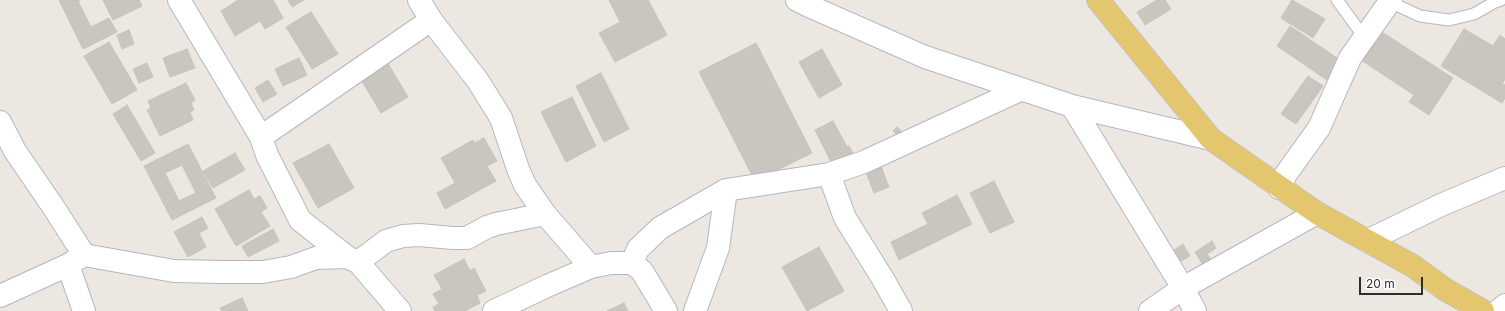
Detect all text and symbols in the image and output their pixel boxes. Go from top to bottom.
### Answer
scale bar [1361,269,1425,295]
text: 20 m [1366,276,1395,291]

